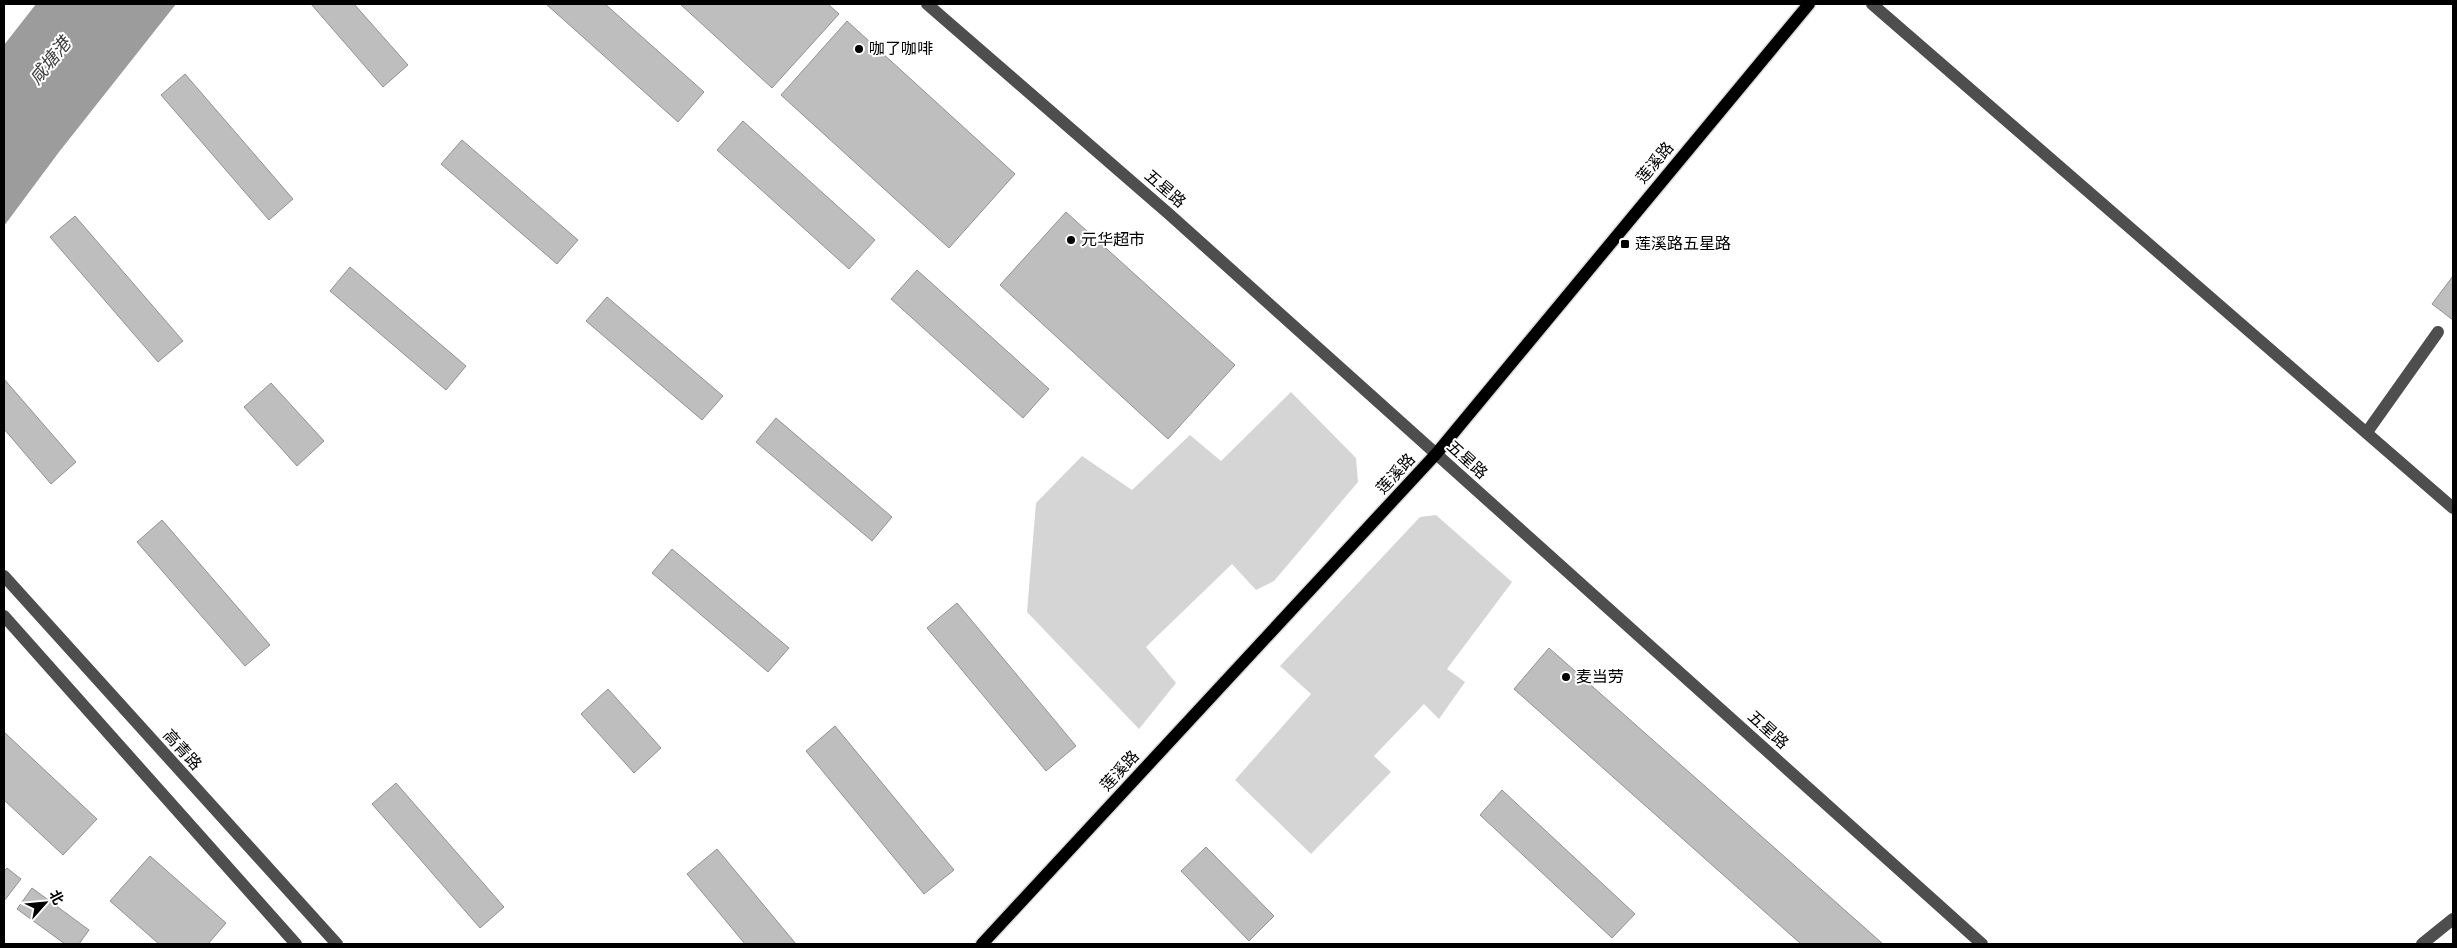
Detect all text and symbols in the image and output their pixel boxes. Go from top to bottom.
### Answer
water label: 咸塘港 [24,31,77,89]
place label: 咖了咖啡 [869,39,933,59]
marker: 咖了咖啡 [853,43,865,55]
street label: 莲溪路 [1632,138,1678,188]
street label: 五星路 [1140,166,1190,212]
place label: 元华超市 [1081,230,1145,250]
marker: 元华超市 [1065,234,1077,246]
place label: 莲溪路五星路 [1635,234,1731,254]
marker: 莲溪路五星路 [1619,238,1631,250]
street label: 五星路 [1442,437,1492,483]
street label: 莲溪路 [1372,450,1420,498]
place label: 麦当劳 [1576,667,1624,687]
marker: 麦当劳 [1560,671,1572,683]
street label: 五星路 [1743,707,1793,753]
street label: 高青路 [159,725,205,775]
street label: 莲溪路 [1096,747,1144,795]
north arrow [20,878,70,928]
text: 北 [45,887,67,907]

